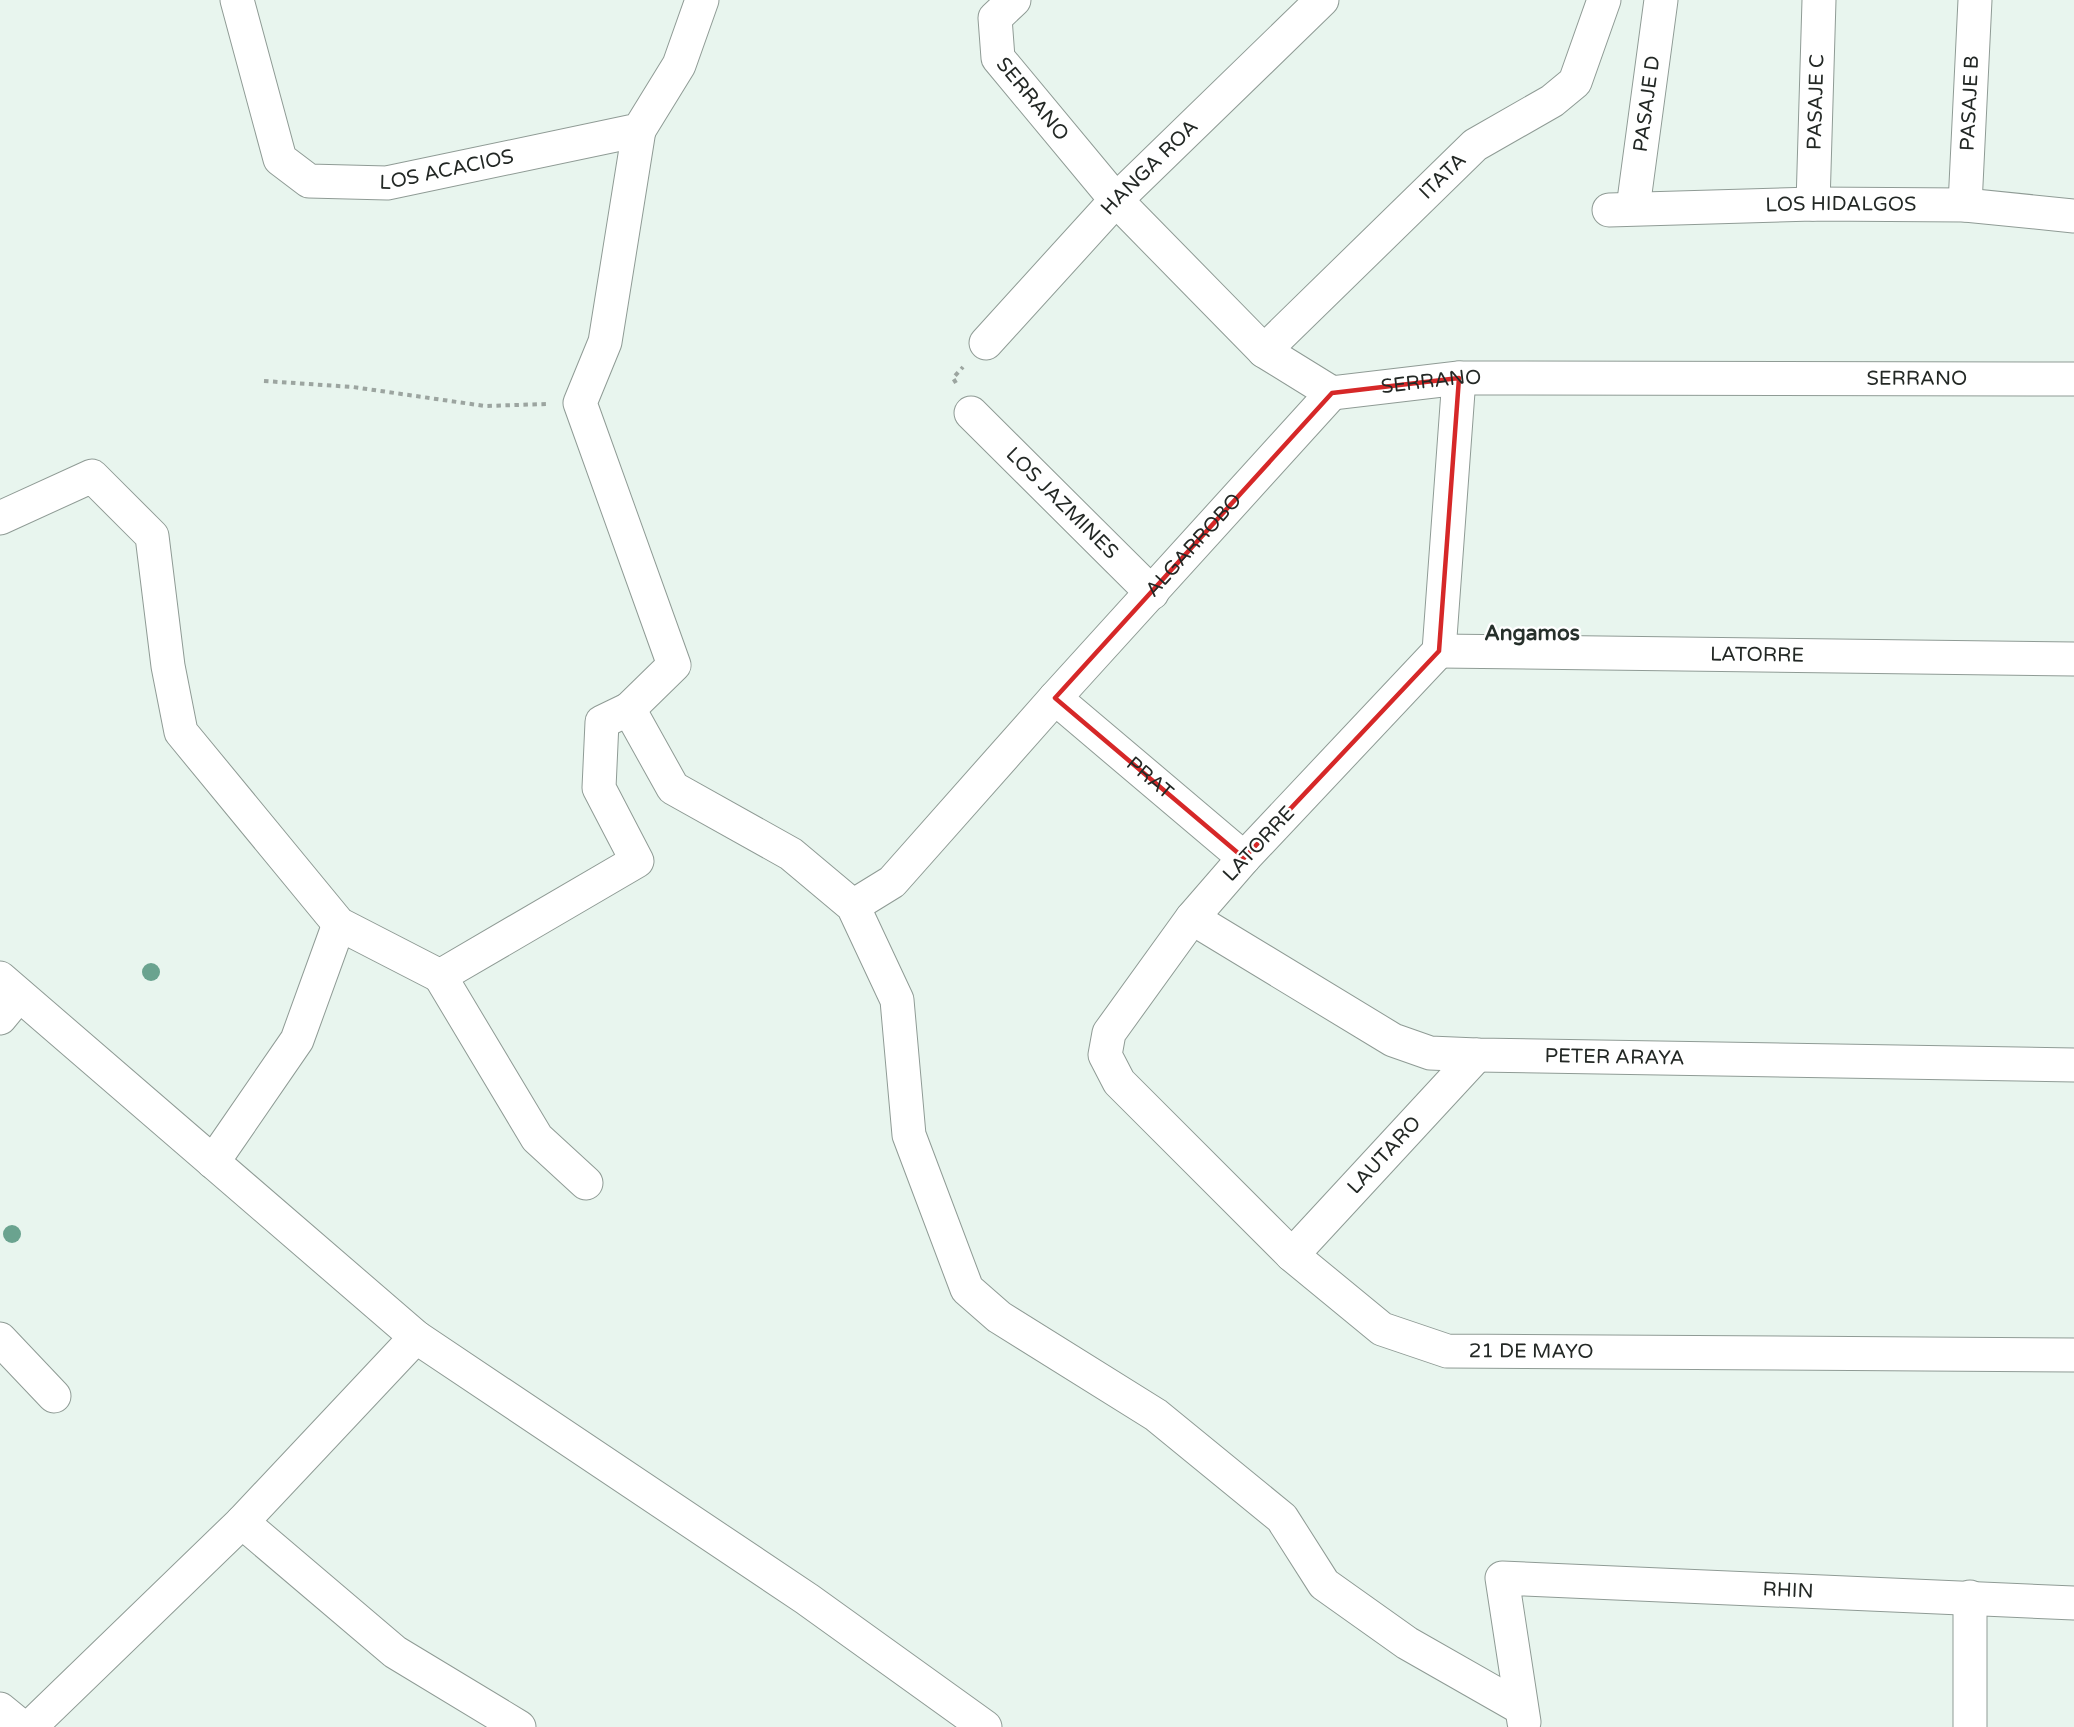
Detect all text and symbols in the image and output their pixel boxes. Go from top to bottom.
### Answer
street label: SERRANO [991,53,1074,146]
street label: PASAJE D [1629,54,1665,154]
street label: PASAJE C [1803,54,1829,150]
street label: PASAJE B [1956,55,1984,152]
street label: HANGA ROA [1096,115,1203,220]
street label: LOS ACACIOS [379,145,516,195]
street label: ITATA [1414,148,1471,205]
street label: LOS HIDALGOS [1765,192,1917,217]
street label: SERRANO [1380,365,1481,399]
street label: SERRANO [1866,367,1967,391]
street label: LOS JAZMINES [1001,442,1123,564]
street label: ALGARROBO [1141,489,1247,602]
district label: Angamos [1484,621,1580,646]
street label: LATORRE [1710,642,1804,668]
street label: PRAT [1121,752,1178,805]
street label: LATORRE [1218,801,1300,887]
street label: PETER ARAYA [1544,1044,1685,1070]
street label: LAUTARO [1343,1111,1426,1199]
street label: 21 DE MAYO [1469,1339,1594,1364]
street label: RHIN [1762,1577,1814,1604]

